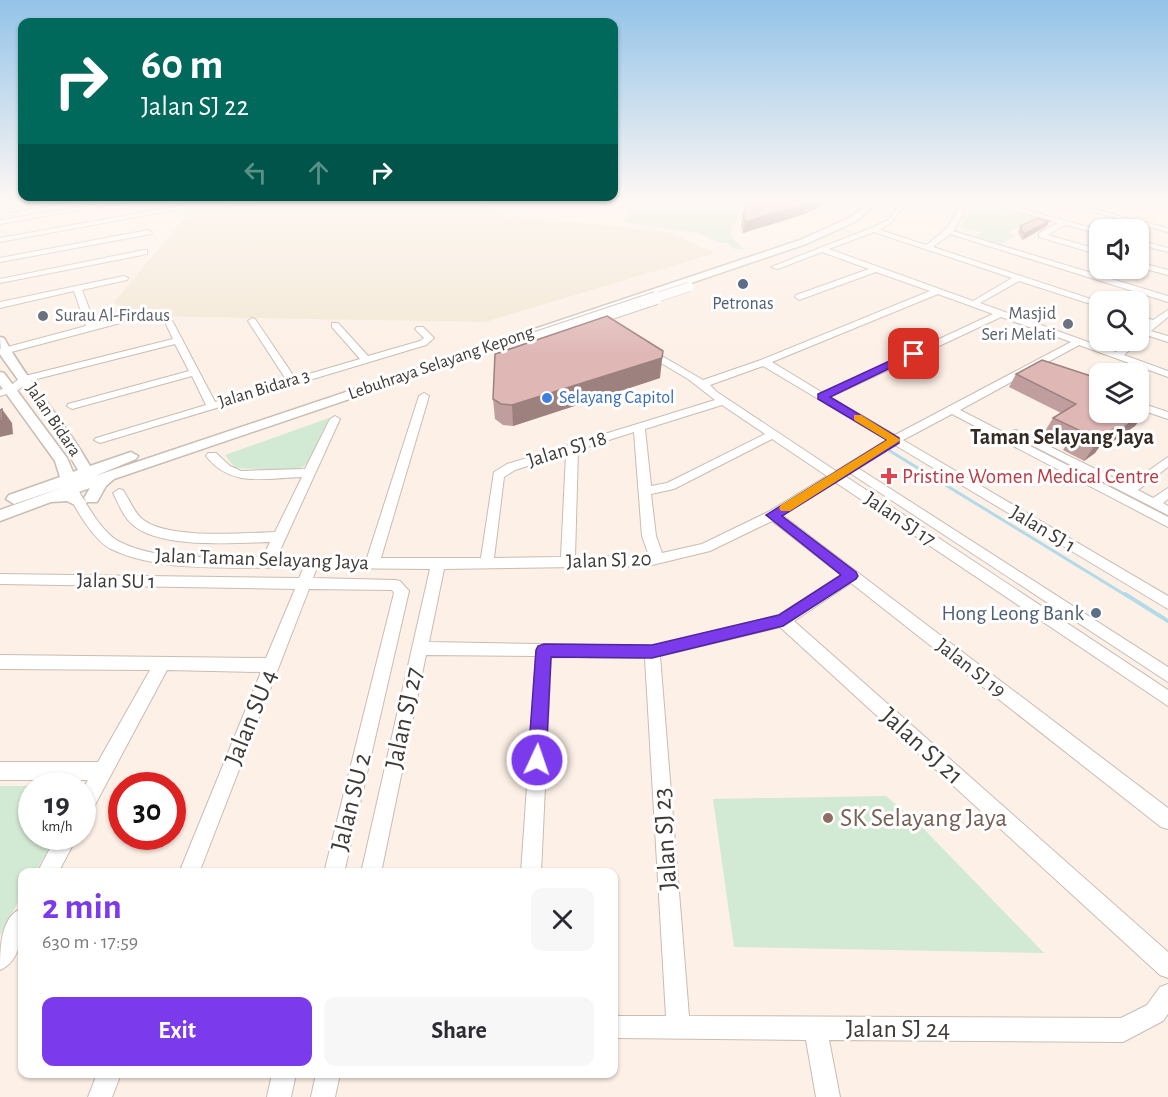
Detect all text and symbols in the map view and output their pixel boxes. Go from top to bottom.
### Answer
icon: right [42,42,120,120]
text: 60 m [141,44,223,86]
text: Jalan SJ 22 [141,93,249,120]
icon: left [239,156,272,189]
icon: ahead [302,156,335,189]
icon: right [365,156,398,189]
map controls [1089,219,1149,423]
button: sound [1089,219,1149,279]
marker: Petronas [736,277,750,291]
button: search [1089,291,1149,351]
place label: Petronas [712,295,774,313]
place label: Masjid Seri Melati [981,305,1056,344]
place label: Surau Al-Firdaus [55,307,170,325]
marker: Surau Al-Firdaus [36,309,50,323]
marker: Masjid Seri Melati [1061,317,1075,331]
street label: Lebuhraya Selayang Kepong [346,323,536,403]
pin [888,328,939,379]
icon: arrive [897,337,930,370]
button: layers [1089,363,1149,423]
street label: Jalan Bidara 3 [216,367,312,411]
street label: Jalan Bidara [22,380,84,460]
place label: Selayang Capitol [559,389,675,407]
marker: Selayang Capitol [540,391,554,405]
district label: Taman Selayang Jaya [970,426,1154,449]
street label: Jalan SJ 18 [525,427,609,471]
place label: Pristine Women Medical Centre [902,466,1159,487]
marker: Pristine Women Medical Centre [880,467,898,485]
street label: Jalan SJ 17 [861,488,939,550]
street label: Jalan SJ 1 [1007,501,1079,557]
street label: Jalan Taman Selayang Jaya [155,545,370,573]
street label: Jalan SJ 20 [566,548,652,572]
street label: Jalan SU 1 [77,570,155,592]
place label: Hong Leong Bank [941,603,1084,624]
marker: Hong Leong Bank [1089,606,1103,620]
street label: Jalan SJ 19 [932,635,1010,701]
street label: Jalan SU 4 [220,665,282,769]
street label: Jalan SJ 27 [381,665,427,771]
street label: Jalan SJ 21 [876,703,968,789]
position arrow [505,728,569,792]
street label: Jalan SU 2 [326,750,376,854]
speed limit sign: 30 [108,772,186,850]
street label: Jalan SJ 23 [648,787,682,891]
text: 19 [44,789,70,819]
place label: SK Selayang Jaya [840,805,1007,831]
marker: SK Selayang Jaya [821,811,835,825]
text: km/h [42,819,72,834]
button: close [531,888,594,951]
text: 2 min [42,889,122,925]
text: 630 m · 17:59 [42,932,138,952]
button: Exit [42,997,312,1066]
button: Share [324,997,594,1066]
street label: Jalan SJ 24 [846,1016,950,1042]

